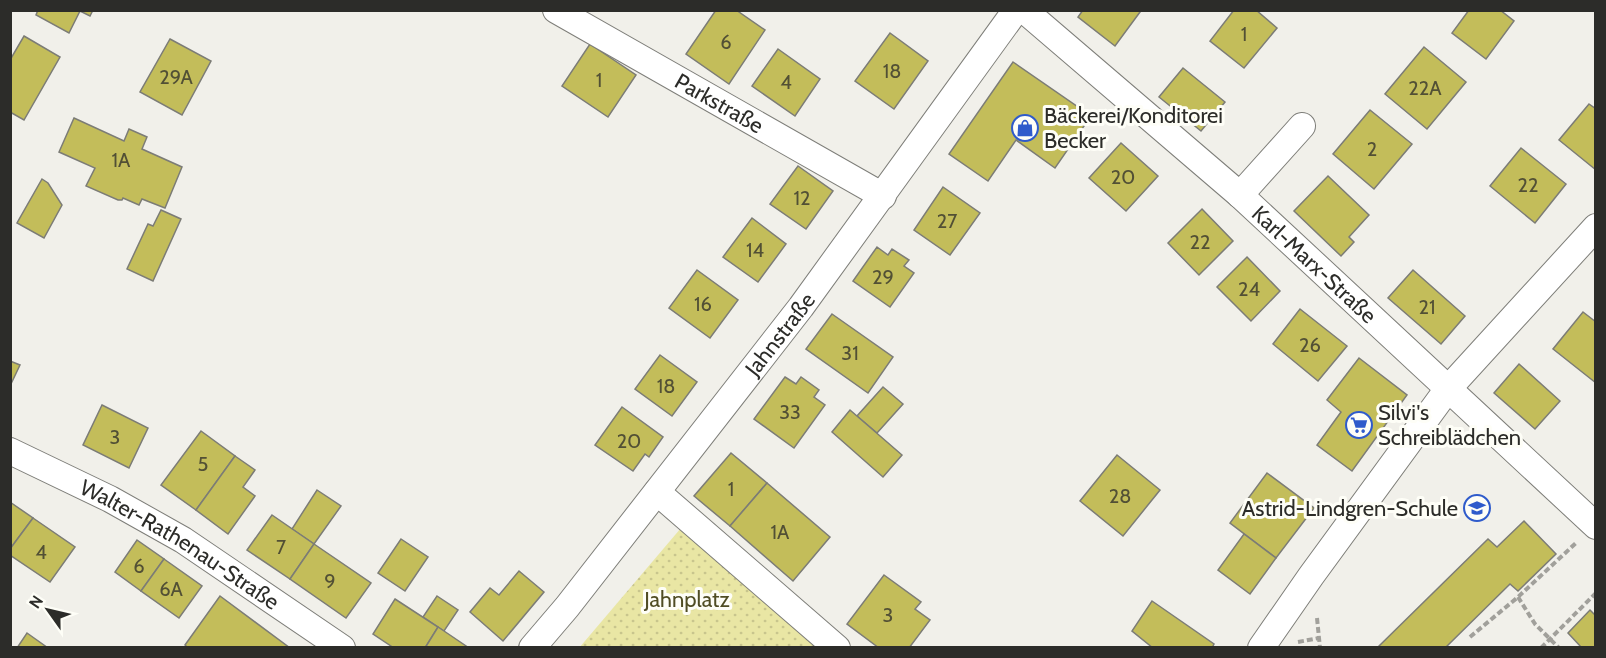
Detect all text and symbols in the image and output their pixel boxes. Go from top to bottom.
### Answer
house number: 1 [1241,22,1247,46]
house number: 6 [720,30,732,54]
house number: 18 [883,59,901,83]
house number: 29A [159,65,194,89]
street label: Parkstraße [670,67,768,139]
house number: 1 [596,68,602,92]
house number: 4 [780,70,792,94]
house number: 22A [1408,76,1442,100]
place label: Bäckerei/Konditorei Becker [1044,102,1223,154]
shop icon: Bäckerei/Konditorei Becker [1010,113,1040,143]
house number: 2 [1367,137,1377,161]
house number: 1A [112,148,131,172]
house number: 20 [1111,165,1135,189]
house number: 22 [1518,173,1538,197]
house number: 12 [794,186,811,210]
street label: Karl-Marx-Straße [1247,200,1382,329]
house number: 27 [937,209,957,233]
house number: 22 [1190,230,1210,254]
house number: 14 [746,238,764,262]
house number: 29 [872,265,894,289]
house number: 24 [1238,277,1260,301]
street label: Jahnstraße [738,287,821,382]
house number: 16 [694,292,712,316]
house number: 21 [1419,295,1436,319]
house number: 26 [1299,333,1321,357]
house number: 31 [841,341,859,365]
house number: 18 [657,374,675,398]
place label: Silvi's Schreiblädchen [1378,399,1521,451]
house number: 33 [779,400,801,424]
supermarket icon: Silvi's Schreiblädchen [1344,410,1374,440]
house number: 3 [110,425,120,449]
house number: 20 [617,429,641,453]
house number: 5 [198,452,208,476]
street label: Walter-Rathenau-Straße [76,473,285,615]
house number: 1 [728,477,734,501]
house number: 28 [1109,484,1131,508]
school or university icon: Astrid-Lindgren-Schule [1462,493,1492,523]
place label: Astrid-Lindgren-Schule [1242,495,1458,522]
house number: 1A [771,520,790,544]
house number: 7 [276,535,286,559]
house number: 4 [35,540,47,564]
house number: 6 [133,554,145,578]
house number: 9 [324,569,336,593]
house number: 6A [159,577,184,601]
north arrow [18,580,78,640]
park label: Jahnplatz [643,586,730,613]
text: N [25,592,47,612]
house number: 3 [883,603,893,627]

